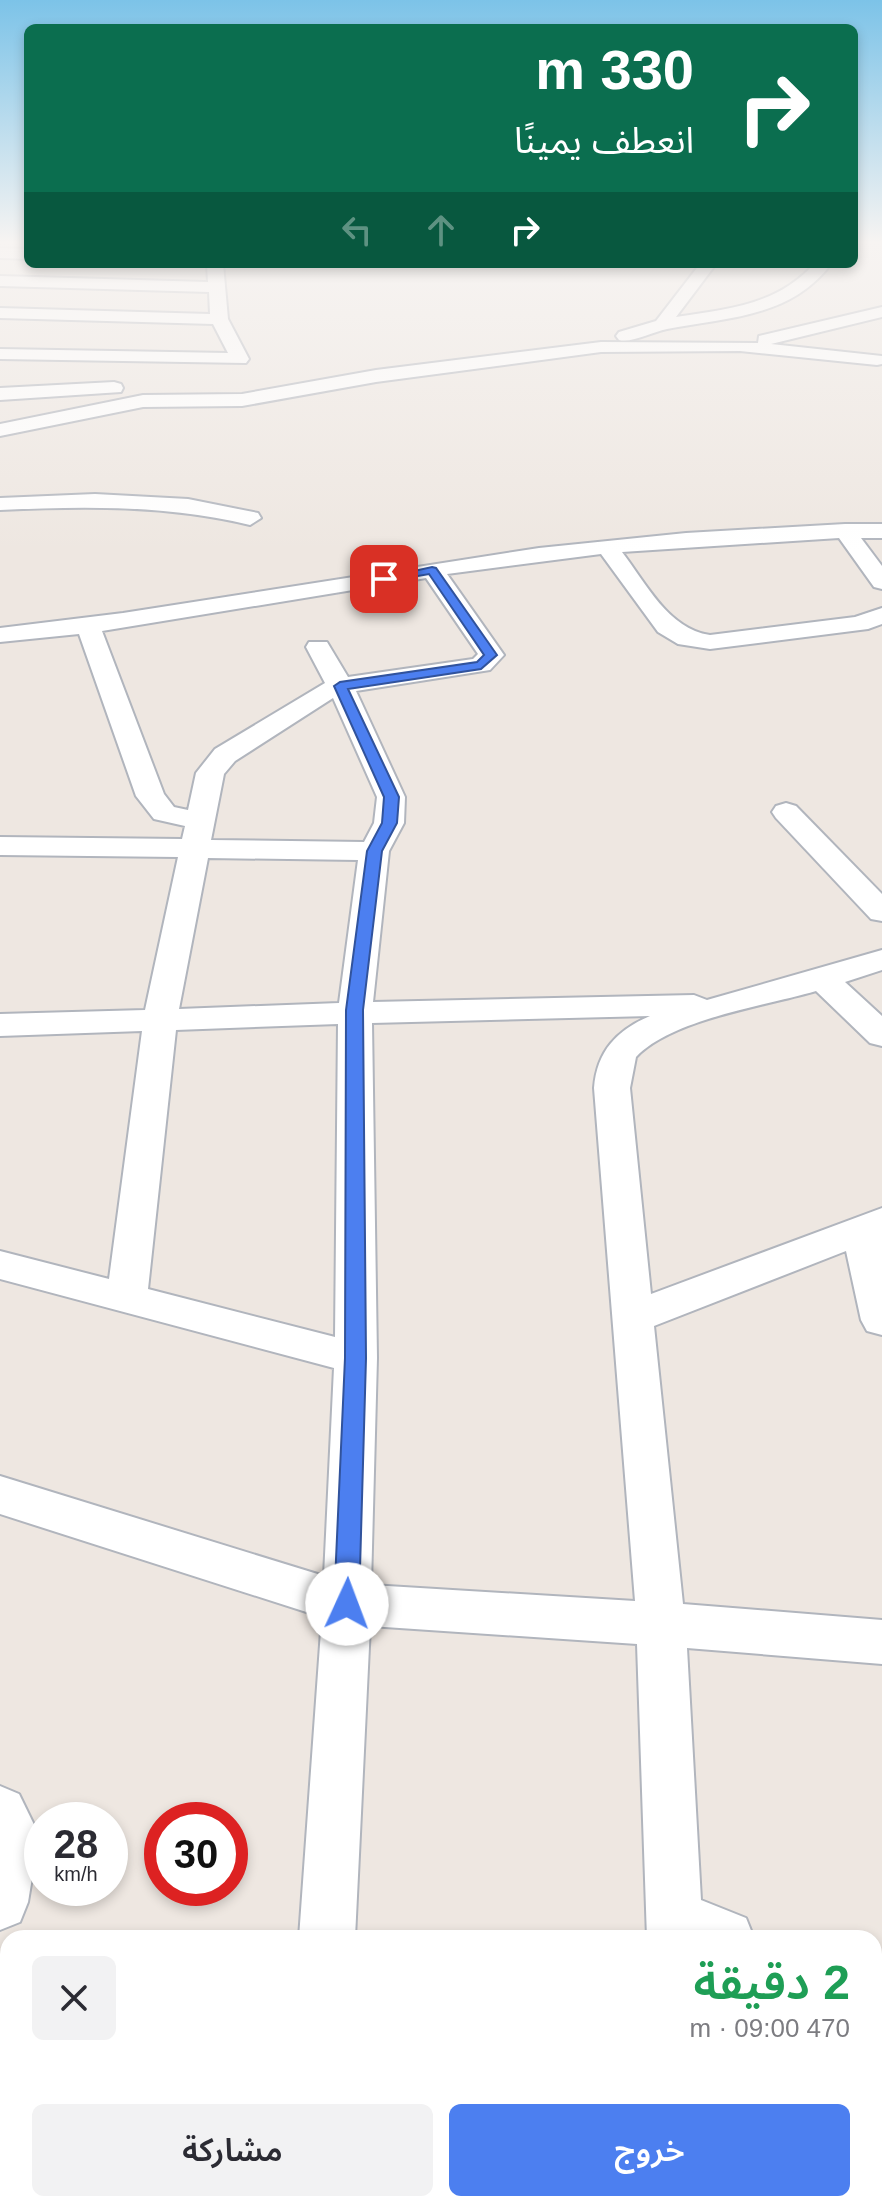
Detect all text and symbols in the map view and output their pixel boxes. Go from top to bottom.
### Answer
text: 330 m [535,38,694,101]
icon: right [722,56,826,160]
text: انعطف يمينًا [514,120,694,161]
icon: left [335,208,379,252]
icon: ahead [419,208,463,252]
icon: right [503,208,547,252]
pin [350,545,418,613]
icon: arrive [362,557,406,601]
position arrow [305,1562,389,1646]
speed limit sign: 30 [144,1802,248,1906]
text: 28 [54,1822,98,1866]
text: km/h [54,1863,98,1885]
button: close [32,1956,116,2040]
text: 2 دقيقة [694,1956,850,2009]
text: 470 m · 09:00 [690,2013,850,2043]
button: مشاركة [32,2104,433,2196]
button: خروج [449,2104,850,2196]

